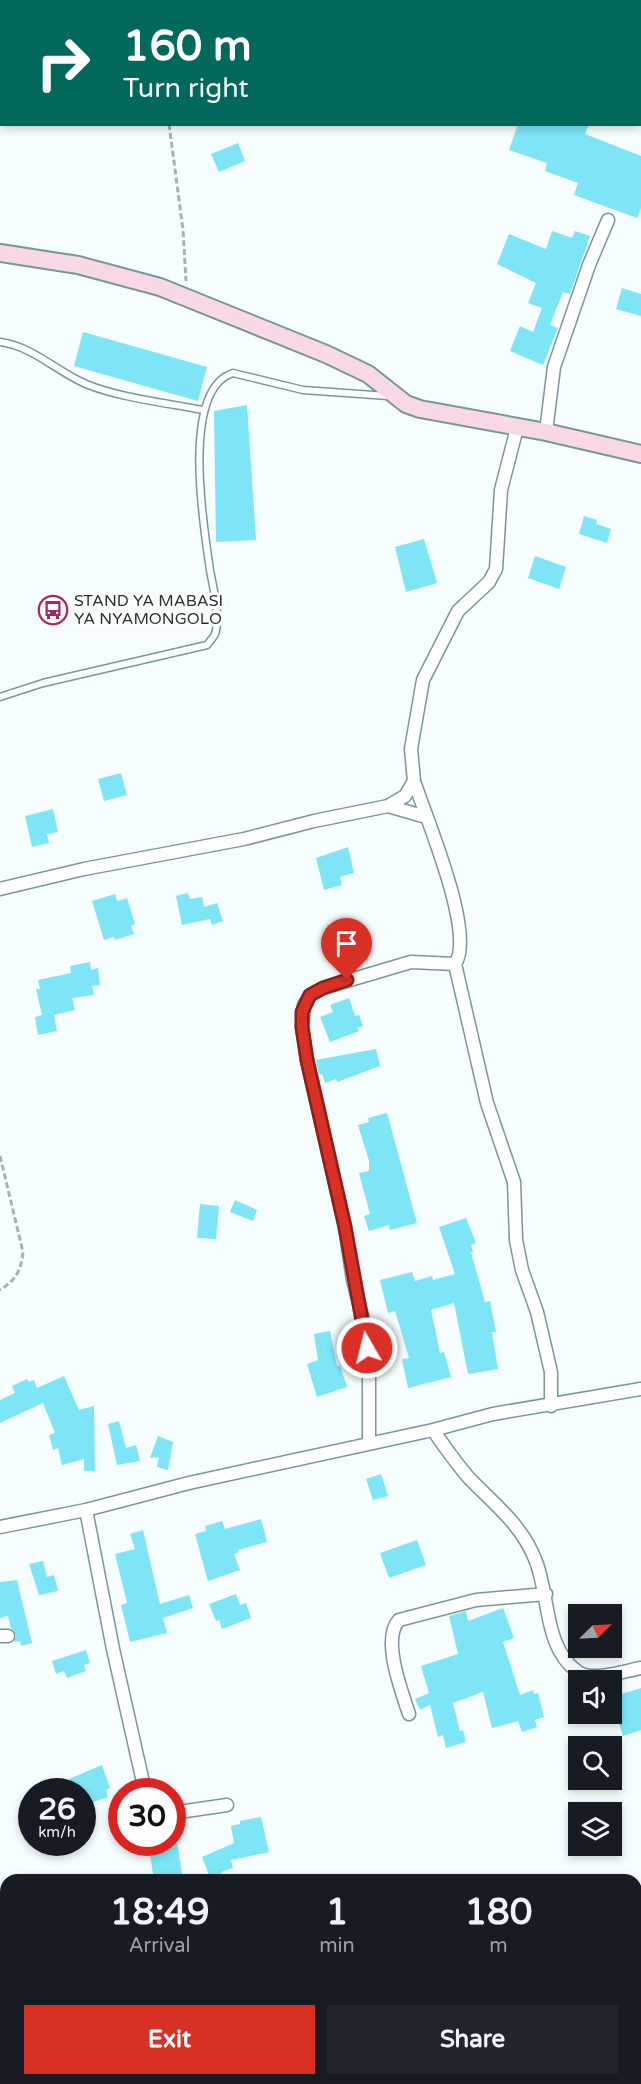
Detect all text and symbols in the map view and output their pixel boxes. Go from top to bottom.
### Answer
text: 160 m [123,21,252,72]
icon: right [24,24,102,102]
text: Turn right [123,72,249,105]
place label: STAND YA MABASI YA NYAMONGOLO [74,591,223,629]
bus stop icon: STAND YA MABASI YA NYAMONGOLO [37,594,69,626]
pin [321,918,372,980]
icon: arrive [330,927,363,960]
position arrow [335,1316,399,1380]
north arrow [568,1604,622,1658]
map controls [568,1604,622,1856]
button: sound [568,1670,622,1724]
button: search [568,1736,622,1790]
speed limit sign: 30 [108,1778,186,1856]
text: 26 [38,1791,76,1828]
button: layers [568,1802,622,1856]
text: km/h [38,1823,76,1841]
text: 18:49 [110,1891,210,1934]
text: 1 [326,1891,348,1934]
text: 180 [464,1891,532,1934]
text: Arrival [129,1934,191,1958]
text: min [319,1934,355,1958]
text: m [489,1934,508,1958]
button: Exit [24,2005,315,2074]
button: Share [327,2005,618,2074]

